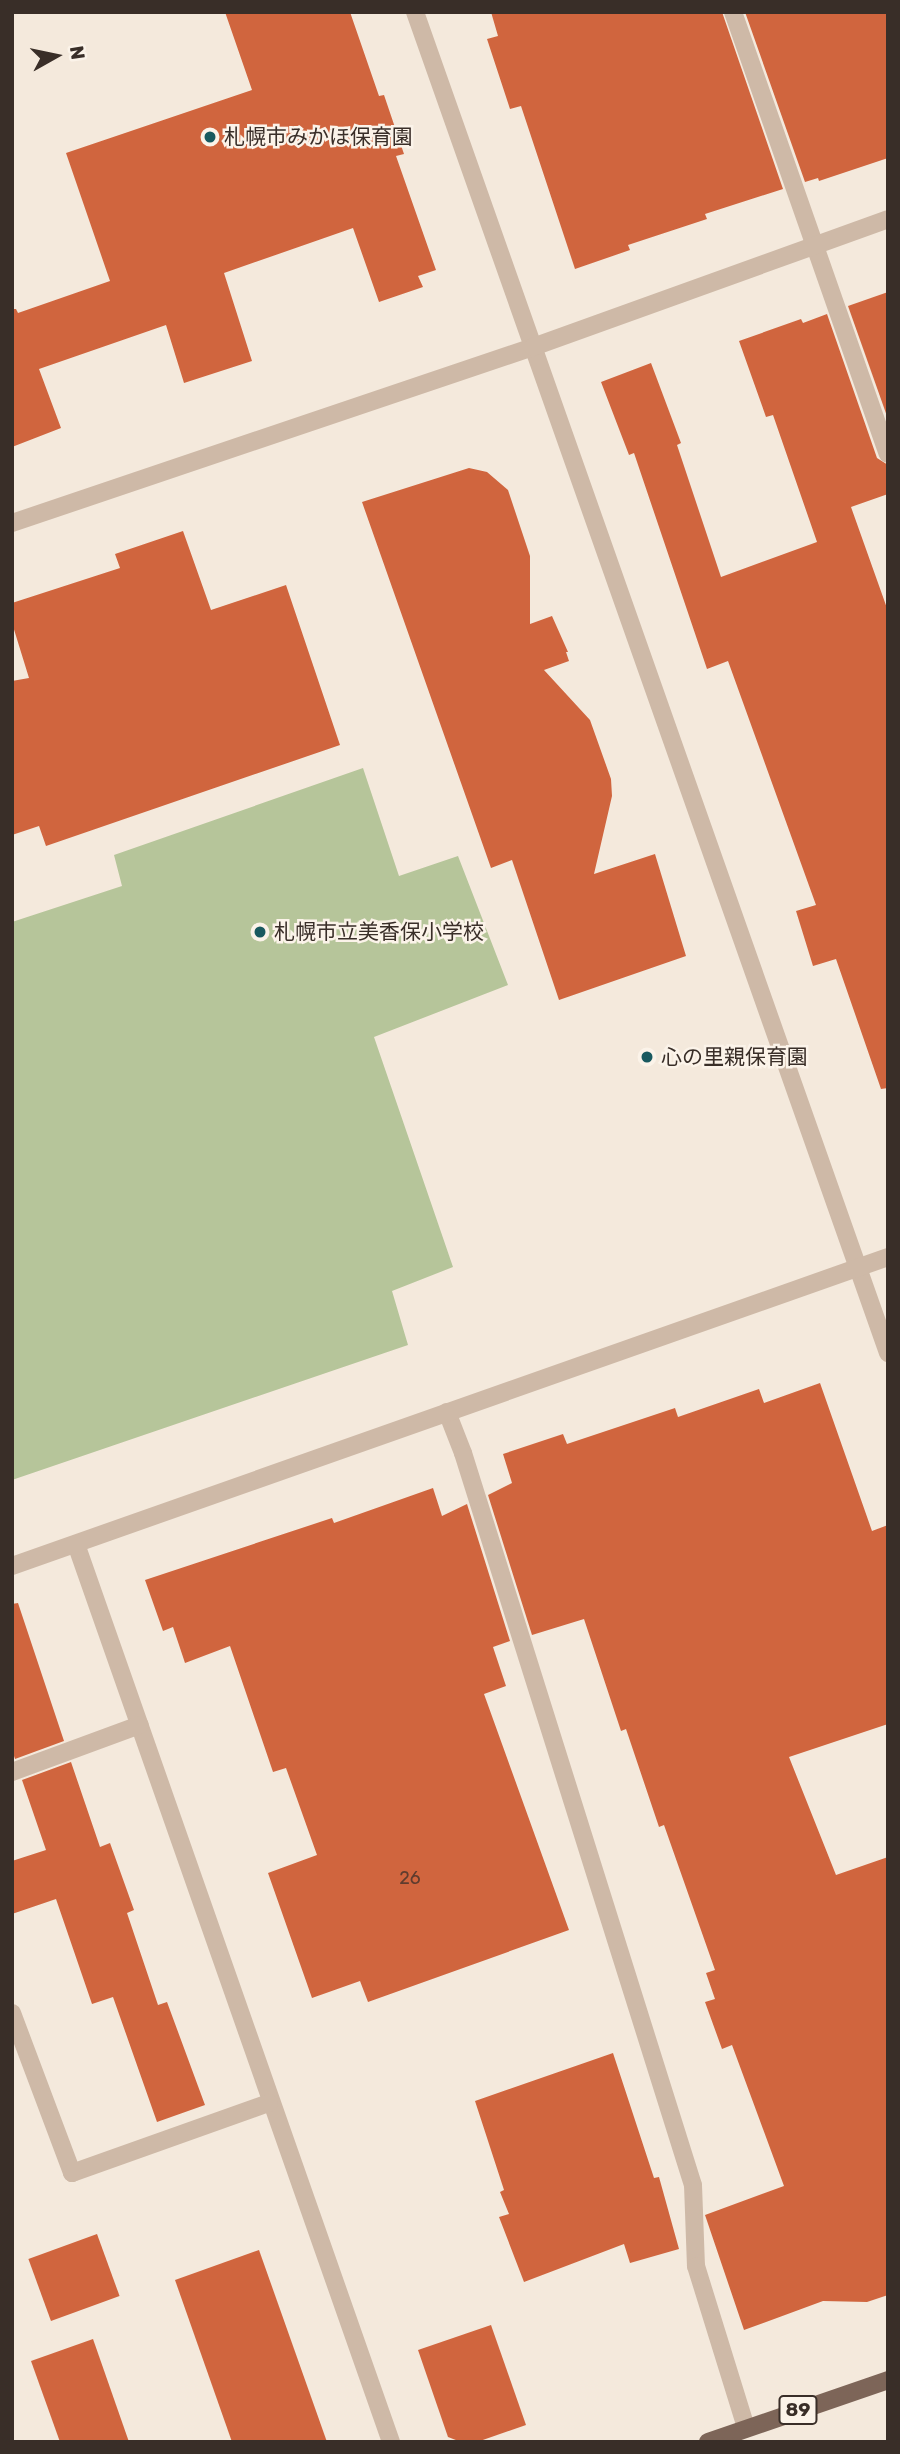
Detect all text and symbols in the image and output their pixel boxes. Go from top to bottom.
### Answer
north arrow [21,21,91,91]
text: N [65,44,90,61]
place label: 札幌市みかほ保育園 [224,124,413,150]
marker: 札幌市みかほ保育園 [202,129,218,145]
place label: 札幌市立美香保小学校 [274,919,484,945]
marker: 札幌市立美香保小学校 [252,924,268,940]
place label: 心の里親保育園 [661,1044,808,1070]
marker: 心の里親保育園 [639,1049,655,1065]
house number: 26 [399,1867,421,1889]
road number: 89 [777,2394,819,2426]

